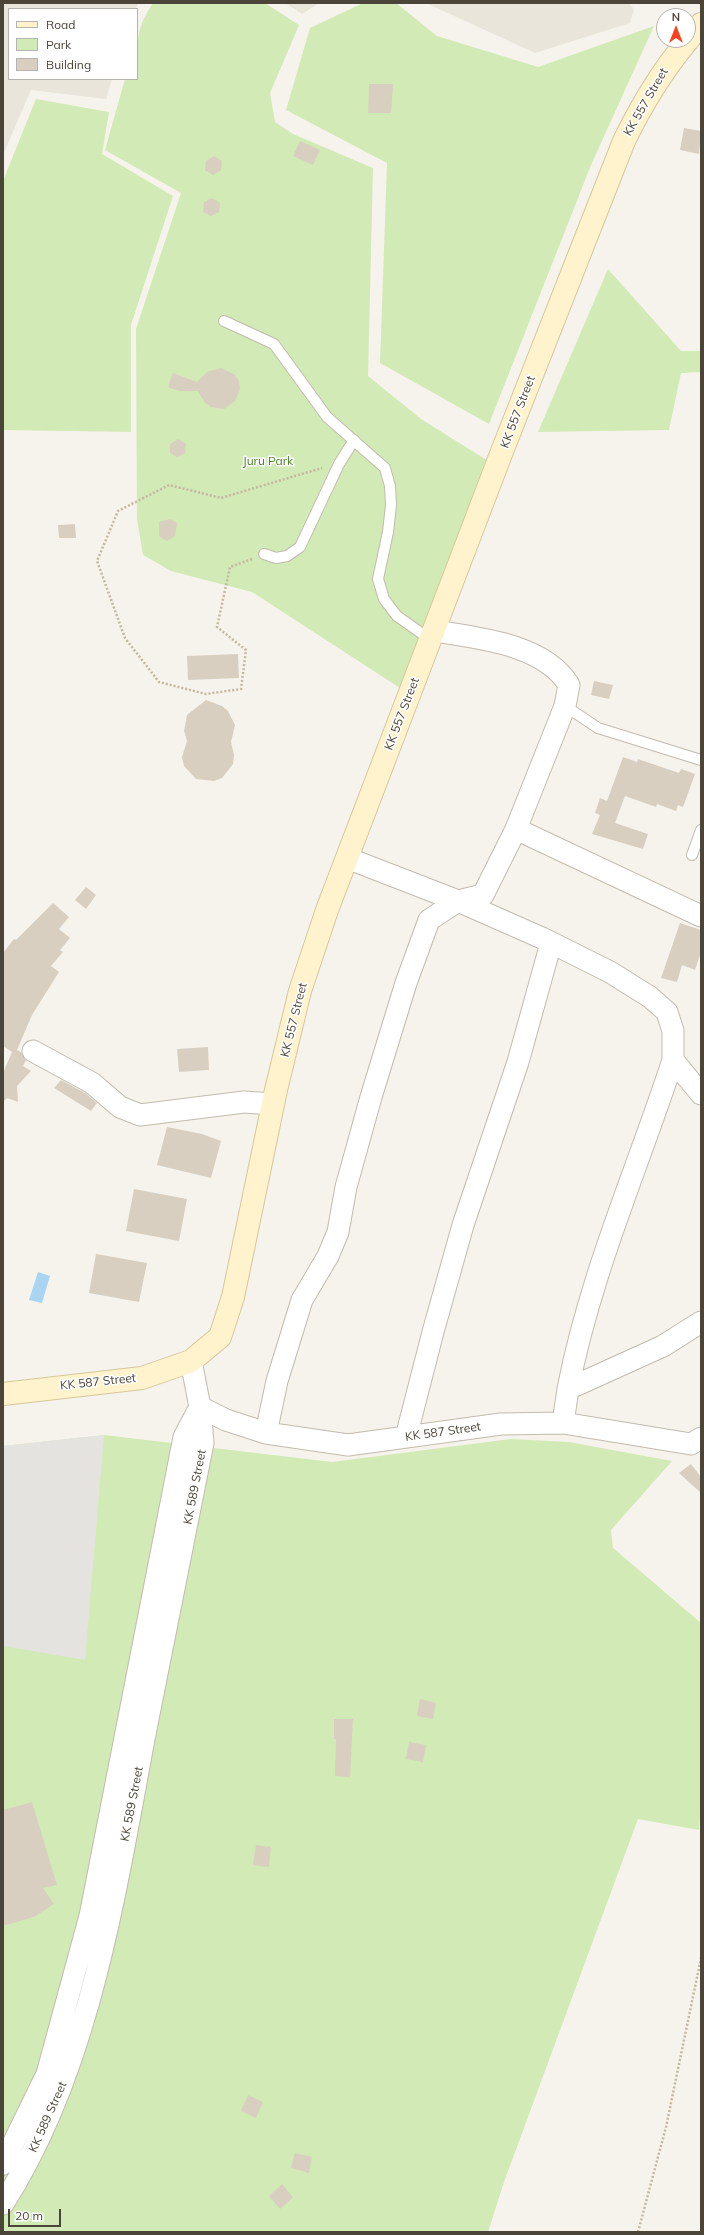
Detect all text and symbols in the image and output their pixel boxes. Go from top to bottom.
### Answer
legend [8,8,138,80]
north arrow [656,8,696,48]
text: N [672,10,680,24]
text: Road [46,17,75,32]
text: Park [46,37,71,52]
text: Building [46,57,91,72]
street label: KK 557 Street [621,65,671,139]
street label: KK 557 Street [498,374,538,450]
park label: Juru Park [243,454,293,468]
street label: KK 557 Street [382,676,422,752]
street label: KK 557 Street [278,981,310,1059]
street label: KK 587 Street [59,1371,137,1393]
street label: KK 587 Street [404,1420,482,1444]
street label: KK 589 Street [181,1448,209,1526]
street label: KK 589 Street [118,1765,146,1843]
street label: KK 589 Street [26,2079,70,2155]
scale bar [10,2201,63,2227]
text: 20 m [15,2208,43,2223]

